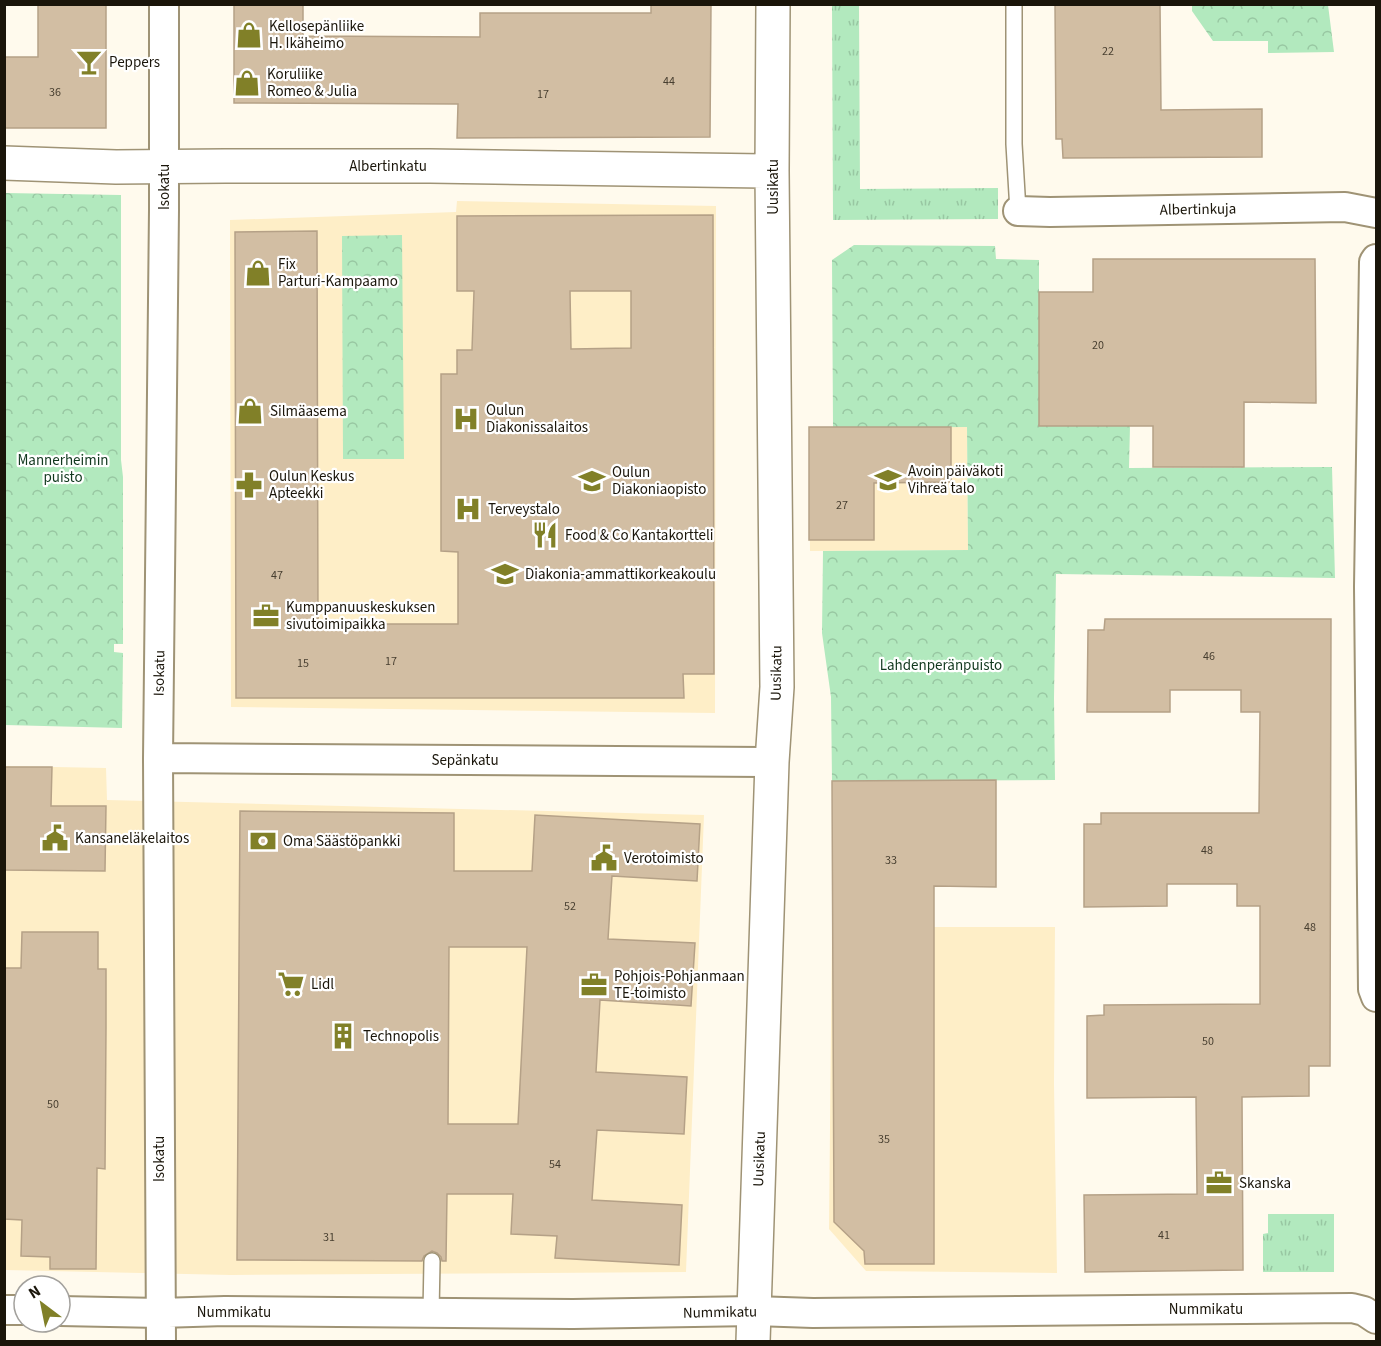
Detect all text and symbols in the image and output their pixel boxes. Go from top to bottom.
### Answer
place label: Kellosepänliike H. Ikäheimo [269,16,364,54]
shop icon: Kellosepänliike H. Ikäheimo [234,20,264,50]
house number: 22 [1102,43,1114,60]
bar icon: Peppers [74,47,104,77]
place label: Peppers [109,52,160,73]
place label: Koruliike Romeo & Julia [267,64,357,102]
shop icon: Koruliike Romeo & Julia [232,68,262,98]
house number: 44 [663,73,675,90]
house number: 36 [49,84,61,101]
house number: 17 [537,86,549,103]
street label: Albertinkatu [349,156,427,177]
street label: Uusikatu [763,159,784,215]
street label: Isokatu [154,164,175,210]
street label: Albertinkuja [1160,198,1236,221]
place label: Fix Parturi-Kampaamo [278,254,398,292]
shop icon: Fix Parturi-Kampaamo [243,258,273,288]
house number: 20 [1092,337,1104,354]
shop icon: Silmäasema [235,396,265,426]
place label: Oulun Diakonissalaitos [486,400,588,438]
place label: Silmäasema [270,401,347,422]
hospital icon: Oulun Diakonissalaitos [451,404,481,434]
park label: Mannerheimin puisto [17,450,109,488]
place label: Avoin päiväkoti Vihreä talo [908,461,1003,499]
place label: Oulun Diakoniaopisto [612,462,706,500]
school or university icon: Avoin päiväkoti Vihreä talo [873,465,903,495]
place label: Oulun Keskus Apteekki [269,466,354,504]
school or university icon: Oulun Diakoniaopisto [577,466,607,496]
pharmacy icon: Oulun Keskus Apteekki [234,470,264,500]
hospital icon: Terveystalo [453,494,483,524]
house number: 27 [836,497,848,514]
place label: Terveystalo [488,499,560,520]
restaurant icon: Food & Co Kantakortteli [530,520,560,550]
place label: Food & Co Kantakortteli [565,525,713,546]
school or university icon: Diakonia-ammattikorkeakoulu [490,559,520,589]
place label: Diakonia-ammattikorkeakoulu [525,564,716,585]
house number: 47 [271,567,283,584]
place label: Kumppanuuskeskuksen sivutoimipaikka [286,597,436,635]
office icon: Kumppanuuskeskuksen sivutoimipaikka [251,601,281,631]
street label: Uusikatu [766,645,787,701]
house number: 46 [1203,648,1215,665]
street label: Isokatu [149,650,170,696]
house number: 17 [385,653,397,670]
house number: 15 [297,655,309,672]
park label: Lahdenperänpuisto [880,655,1002,676]
street label: Sepänkatu [431,750,499,771]
public building icon: Kansaneläkelaitos [40,823,70,853]
bank icon: Oma Säästöpankki [248,826,278,856]
place label: Kansaneläkelaitos [75,828,189,849]
place label: Oma Säästöpankki [283,831,401,852]
house number: 48 [1201,842,1213,859]
public building icon: Verotoimisto [589,843,619,873]
place label: Verotoimisto [624,848,704,869]
house number: 33 [885,852,897,869]
house number: 52 [564,898,576,915]
house number: 48 [1304,919,1316,936]
place label: Pohjois-Pohjanmaan TE-toimisto [614,966,745,1004]
supermarket icon: Lidl [276,969,306,999]
office icon: Pohjois-Pohjanmaan TE-toimisto [579,970,609,1000]
place label: Lidl [311,974,334,995]
building icon: Technopolis [328,1021,358,1051]
place label: Technopolis [363,1026,439,1047]
house number: 50 [1202,1033,1214,1050]
house number: 50 [47,1096,59,1113]
street label: Uusikatu [748,1131,771,1187]
house number: 35 [878,1131,890,1148]
street label: Isokatu [149,1136,170,1182]
house number: 54 [549,1156,561,1173]
office icon: Skanska [1204,1168,1234,1198]
place label: Skanska [1239,1173,1291,1194]
house number: 41 [1158,1227,1170,1244]
house number: 31 [323,1229,335,1246]
north arrow [12,1274,72,1334]
text: N [24,1280,45,1304]
street label: Nummikatu [1169,1299,1243,1320]
street label: Nummikatu [683,1301,757,1324]
street label: Nummikatu [197,1302,271,1323]

